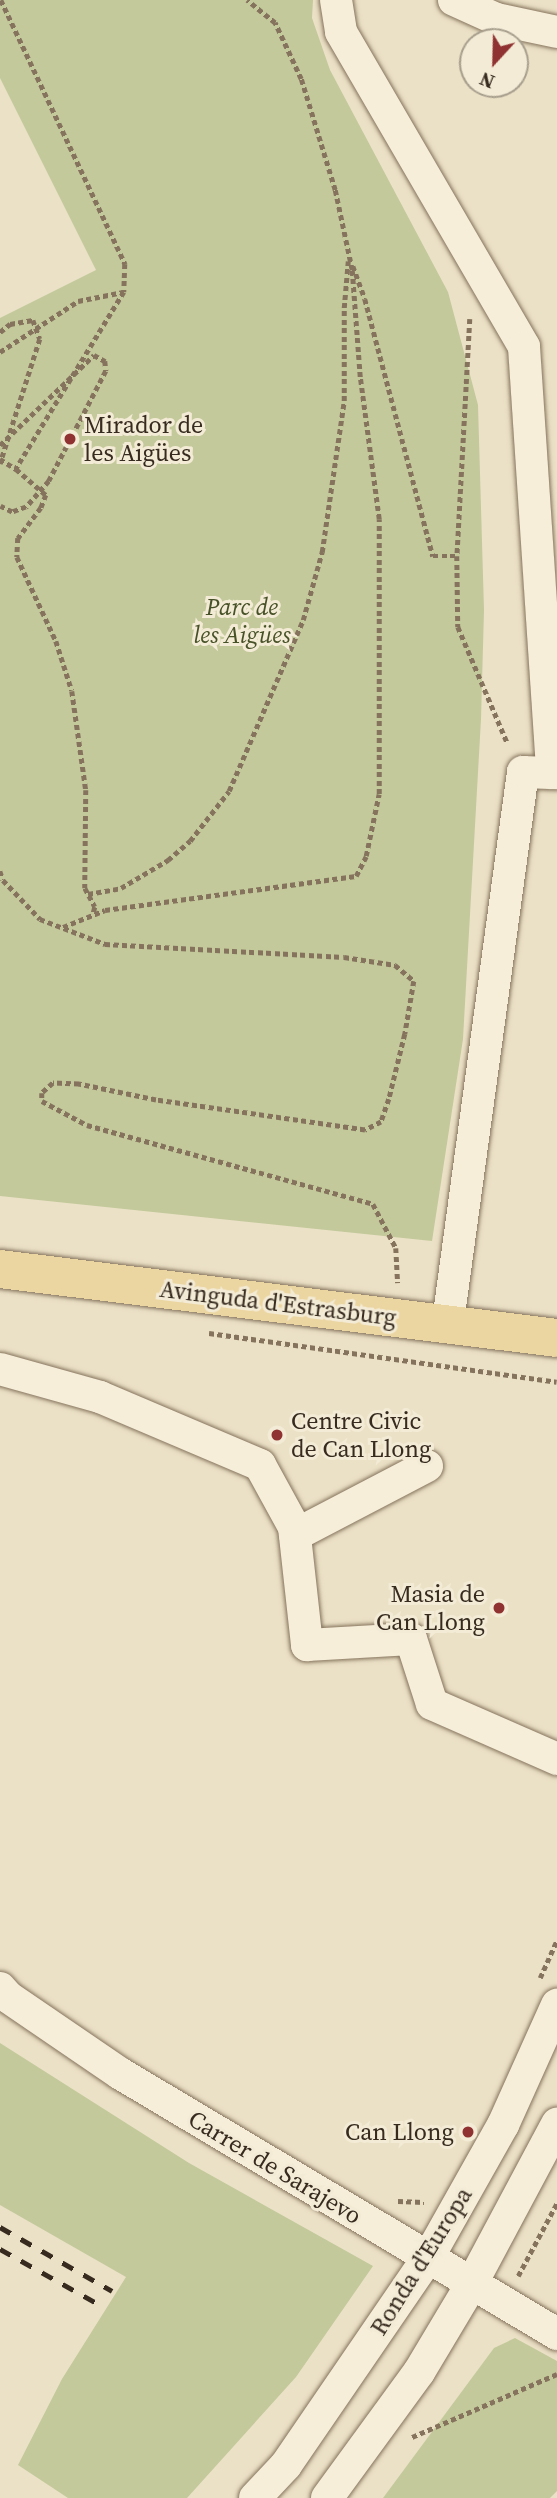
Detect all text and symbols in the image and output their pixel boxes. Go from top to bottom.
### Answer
north arrow [459,28,529,98]
text: N [476,66,498,95]
place label: Mirador de les Aigües [84,411,203,467]
marker: Mirador de les Aigües [62,431,78,447]
park label: Parc de les Aigües [193,593,291,649]
street label: Avinguda d'Estrasburg [158,1274,398,1332]
place label: Centre Civic de Can Llong [291,1407,431,1463]
marker: Centre Civic de Can Llong [269,1427,285,1443]
place label: Masia de Can Llong [376,1580,485,1636]
marker: Masia de Can Llong [491,1600,507,1616]
street label: Carrer de Sarajevo [183,2104,367,2230]
place label: Can Llong [345,2118,454,2146]
marker: Can Llong [460,2124,476,2140]
street label: Ronda d'Europa [364,2182,478,2340]

